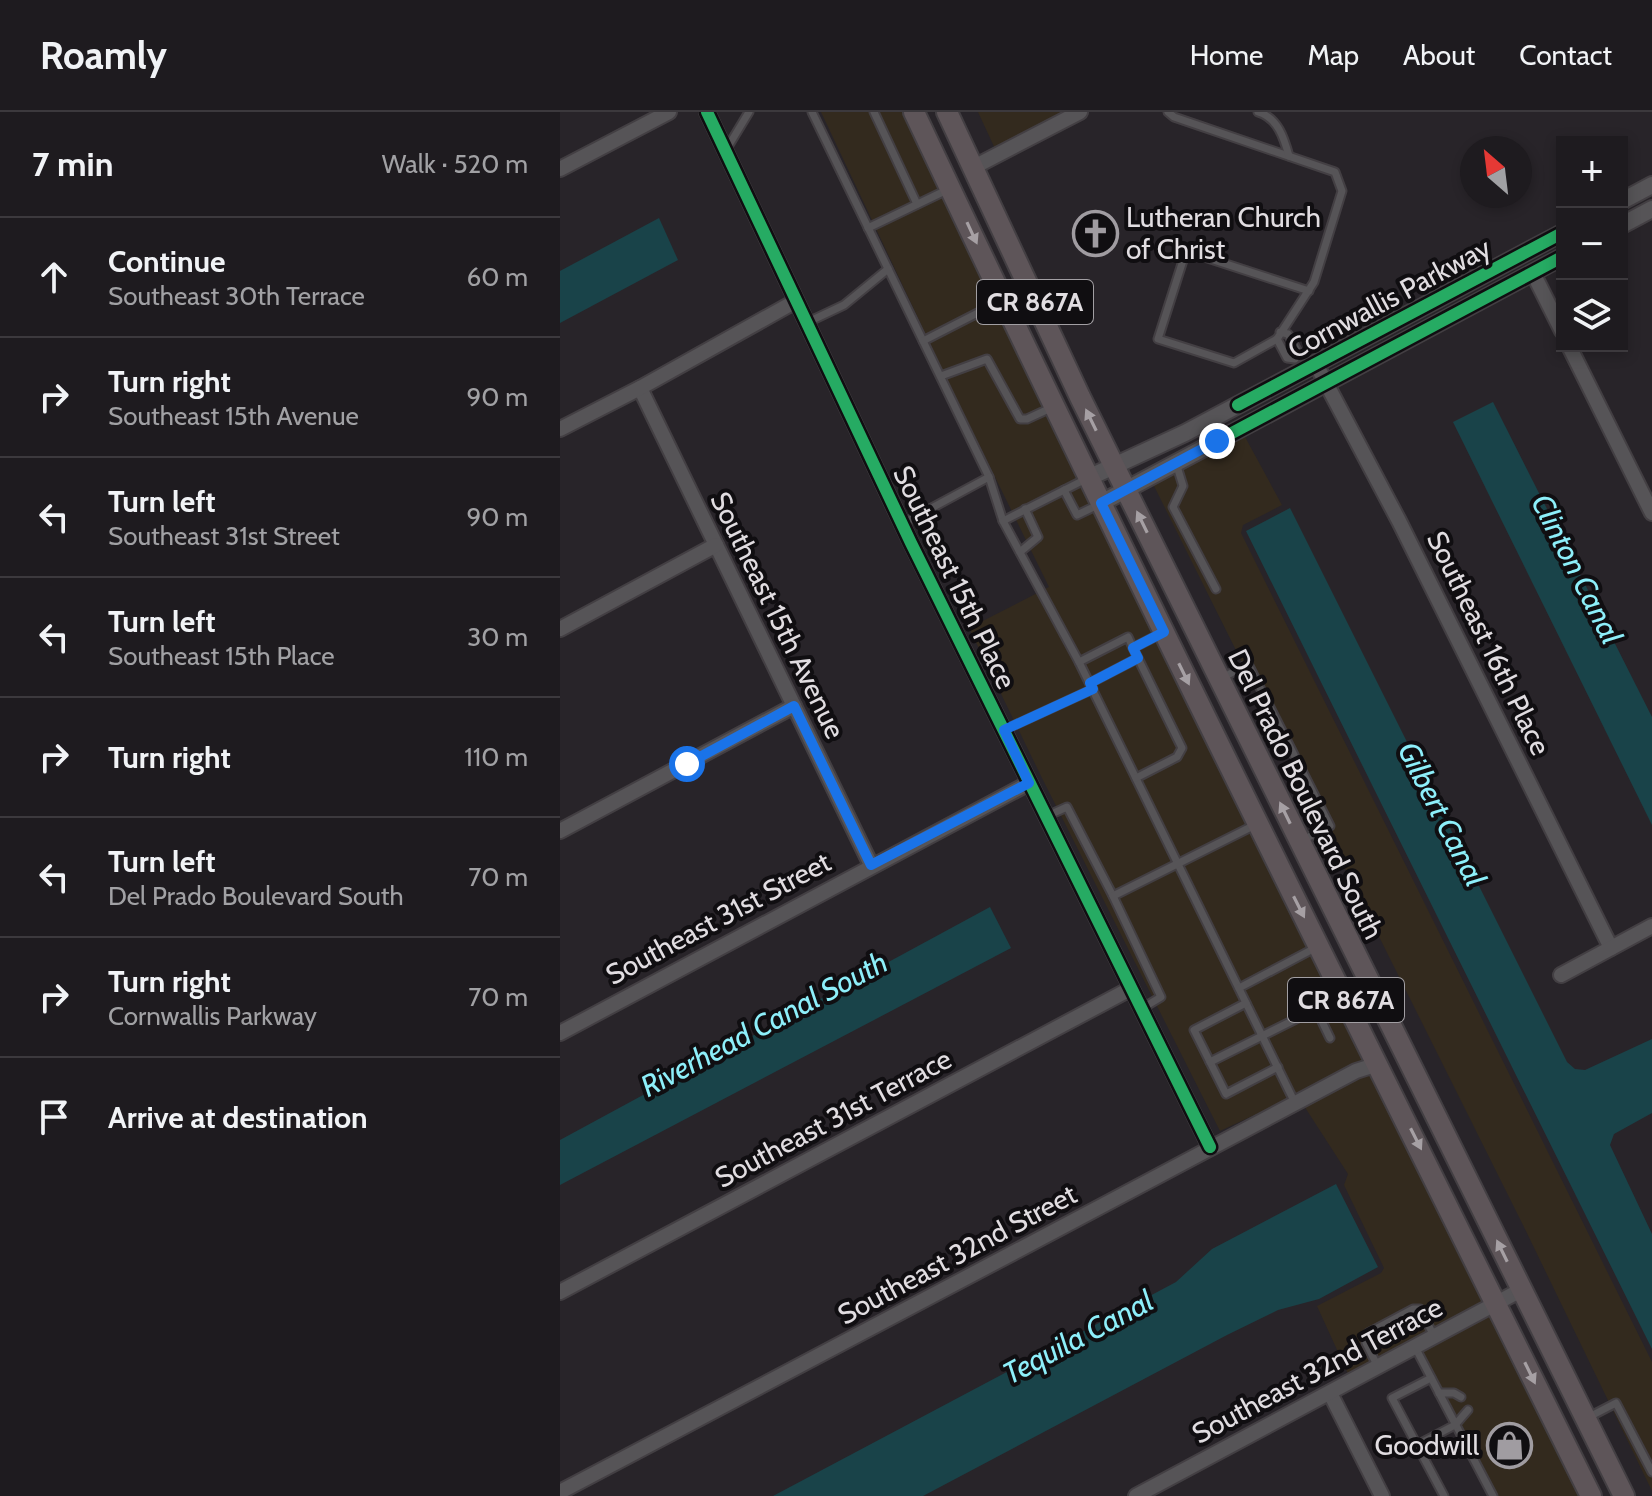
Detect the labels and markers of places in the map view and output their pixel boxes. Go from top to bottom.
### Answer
place label: Lutheran Church of Christ [1126,200,1321,266]
church icon: Lutheran Church of Christ [1071,209,1119,257]
shop icon: Goodwill [1486,1421,1534,1469]
place label: Goodwill [1375,1428,1479,1462]

